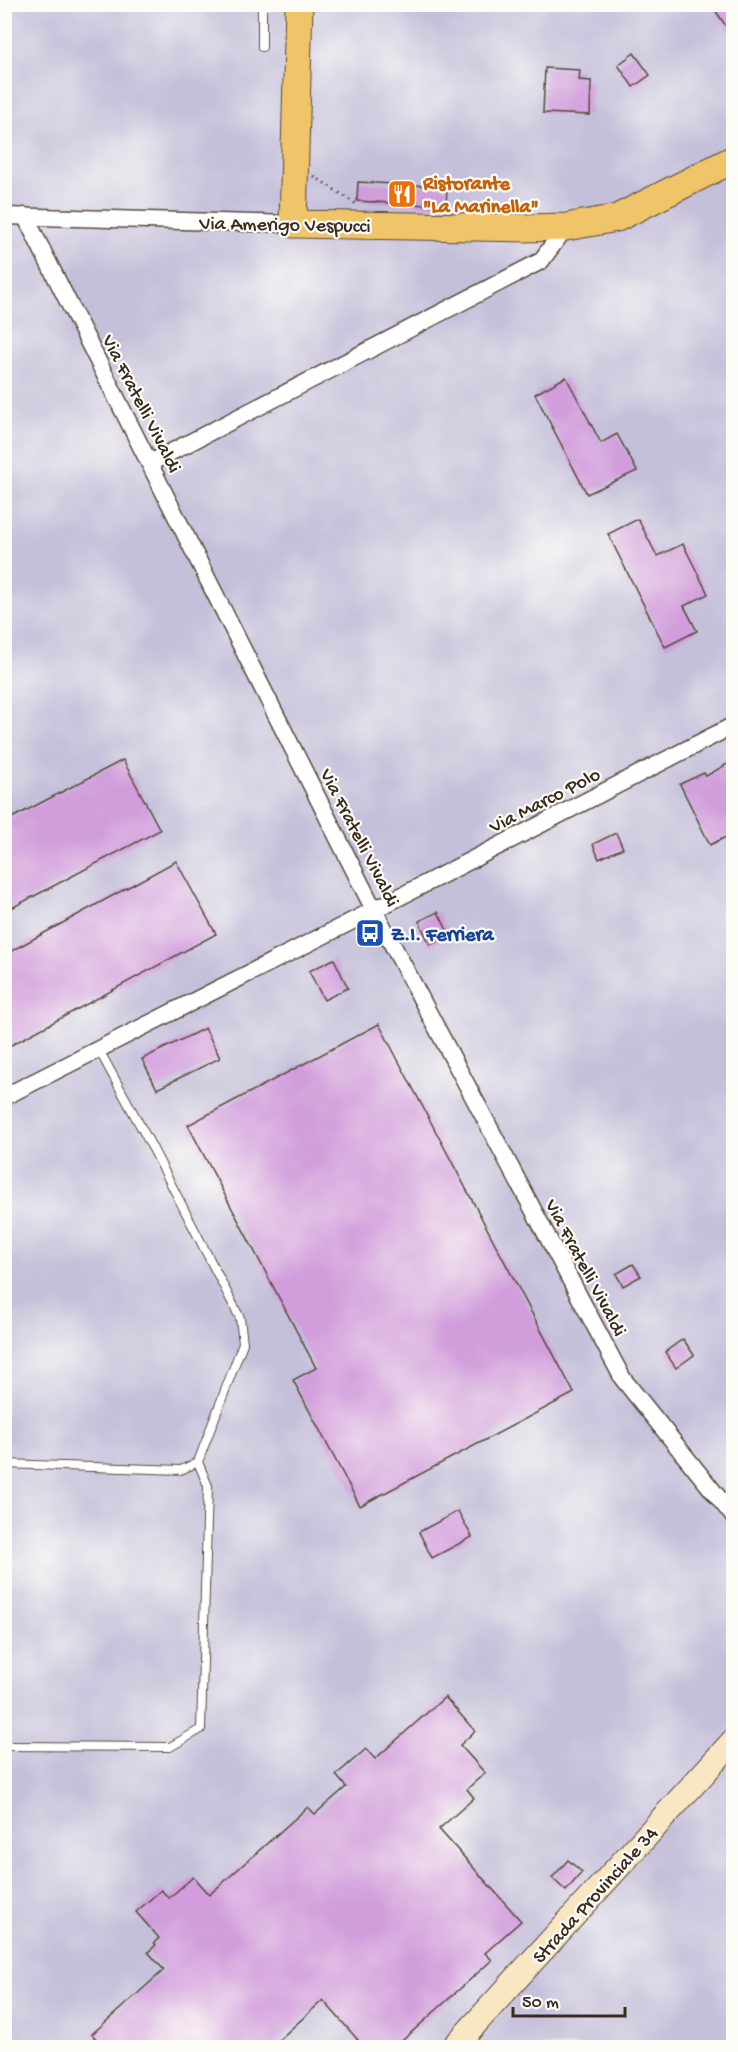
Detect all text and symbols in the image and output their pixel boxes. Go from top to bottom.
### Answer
place label: Ristorante "La Marinella" [422,174,539,220]
restaurant icon: Ristorante "La Marinella" [386,178,418,210]
street label: Via Amerigo Vespucci [198,213,371,239]
street label: Via Fratelli Vivaldi [95,331,185,477]
street label: Via Marco Polo [485,764,605,840]
street label: Via Fratelli Vivaldi [313,765,403,911]
bus stop icon: Z.I. Ferriera [354,917,386,949]
place label: Z.I. Ferriera [391,925,495,948]
street label: Via Fratelli Vivaldi [538,1195,630,1341]
street label: Strada Provinciale 34 [529,1823,664,1969]
scale bar [513,1980,626,2018]
text: 50 m [522,1993,559,2014]

